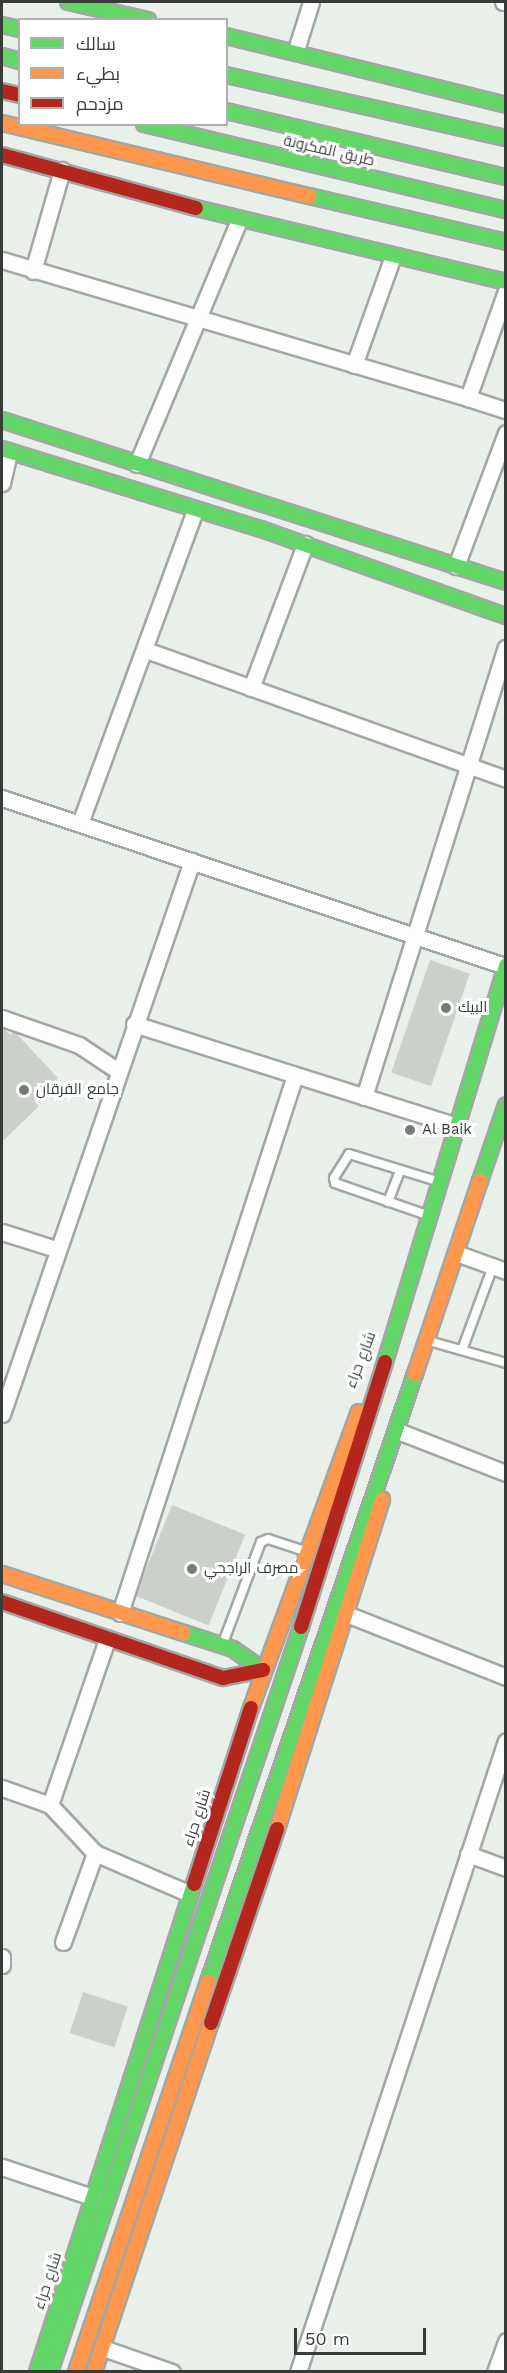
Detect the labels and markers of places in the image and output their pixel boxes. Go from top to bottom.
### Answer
place label: البيك [458,999,487,1017]
marker: البيك [439,1001,453,1015]
place label: جامع الفرقان [36,1081,119,1099]
marker: جامع الفرقان [17,1083,31,1097]
place label: Al Baik [422,1121,472,1139]
marker: Al Baik [403,1123,417,1137]
place label: مصرف الراجحي [204,1560,298,1578]
marker: مصرف الراجحي [185,1562,199,1576]

